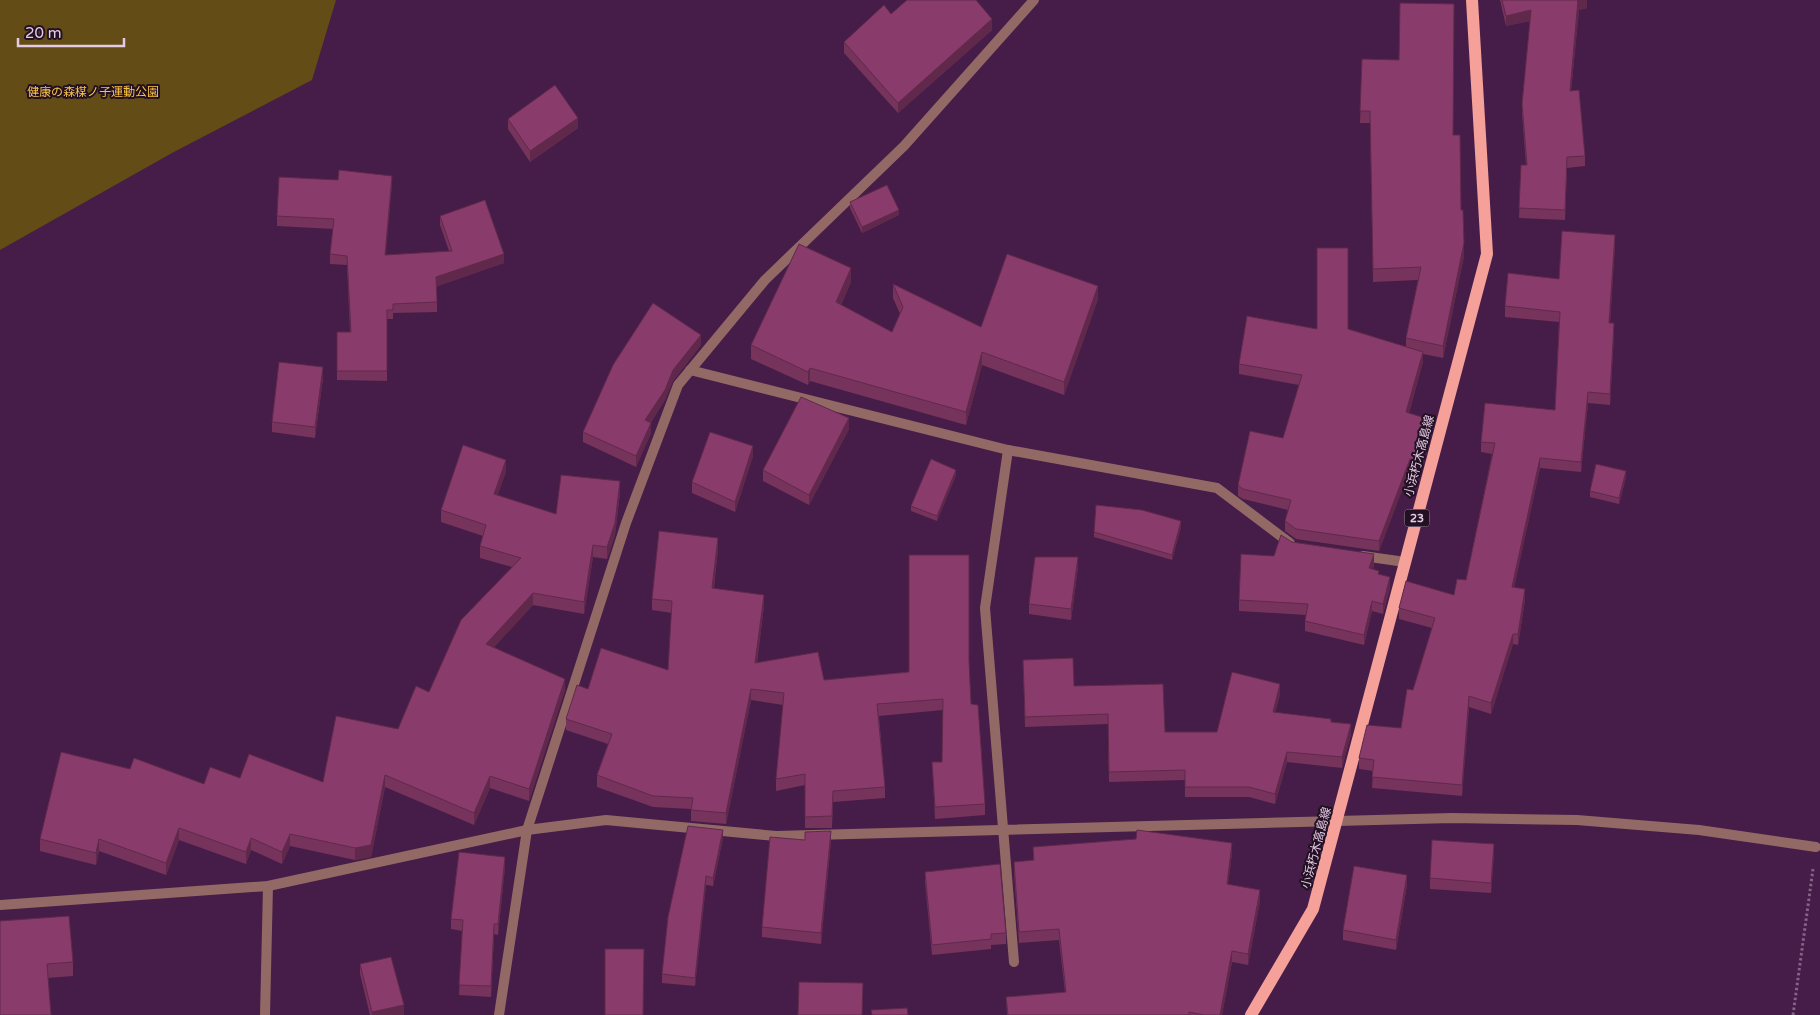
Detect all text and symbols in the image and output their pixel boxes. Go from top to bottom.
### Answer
scale bar [18,15,124,47]
text: 20 m [25,24,62,42]
park label: 健康の森楳ノ子運動公園 [27,85,159,99]
street label: 小浜朽木高島線 [1401,414,1437,498]
road number: 23 [1404,509,1430,526]
street label: 小浜朽木高島線 [1298,806,1334,890]

